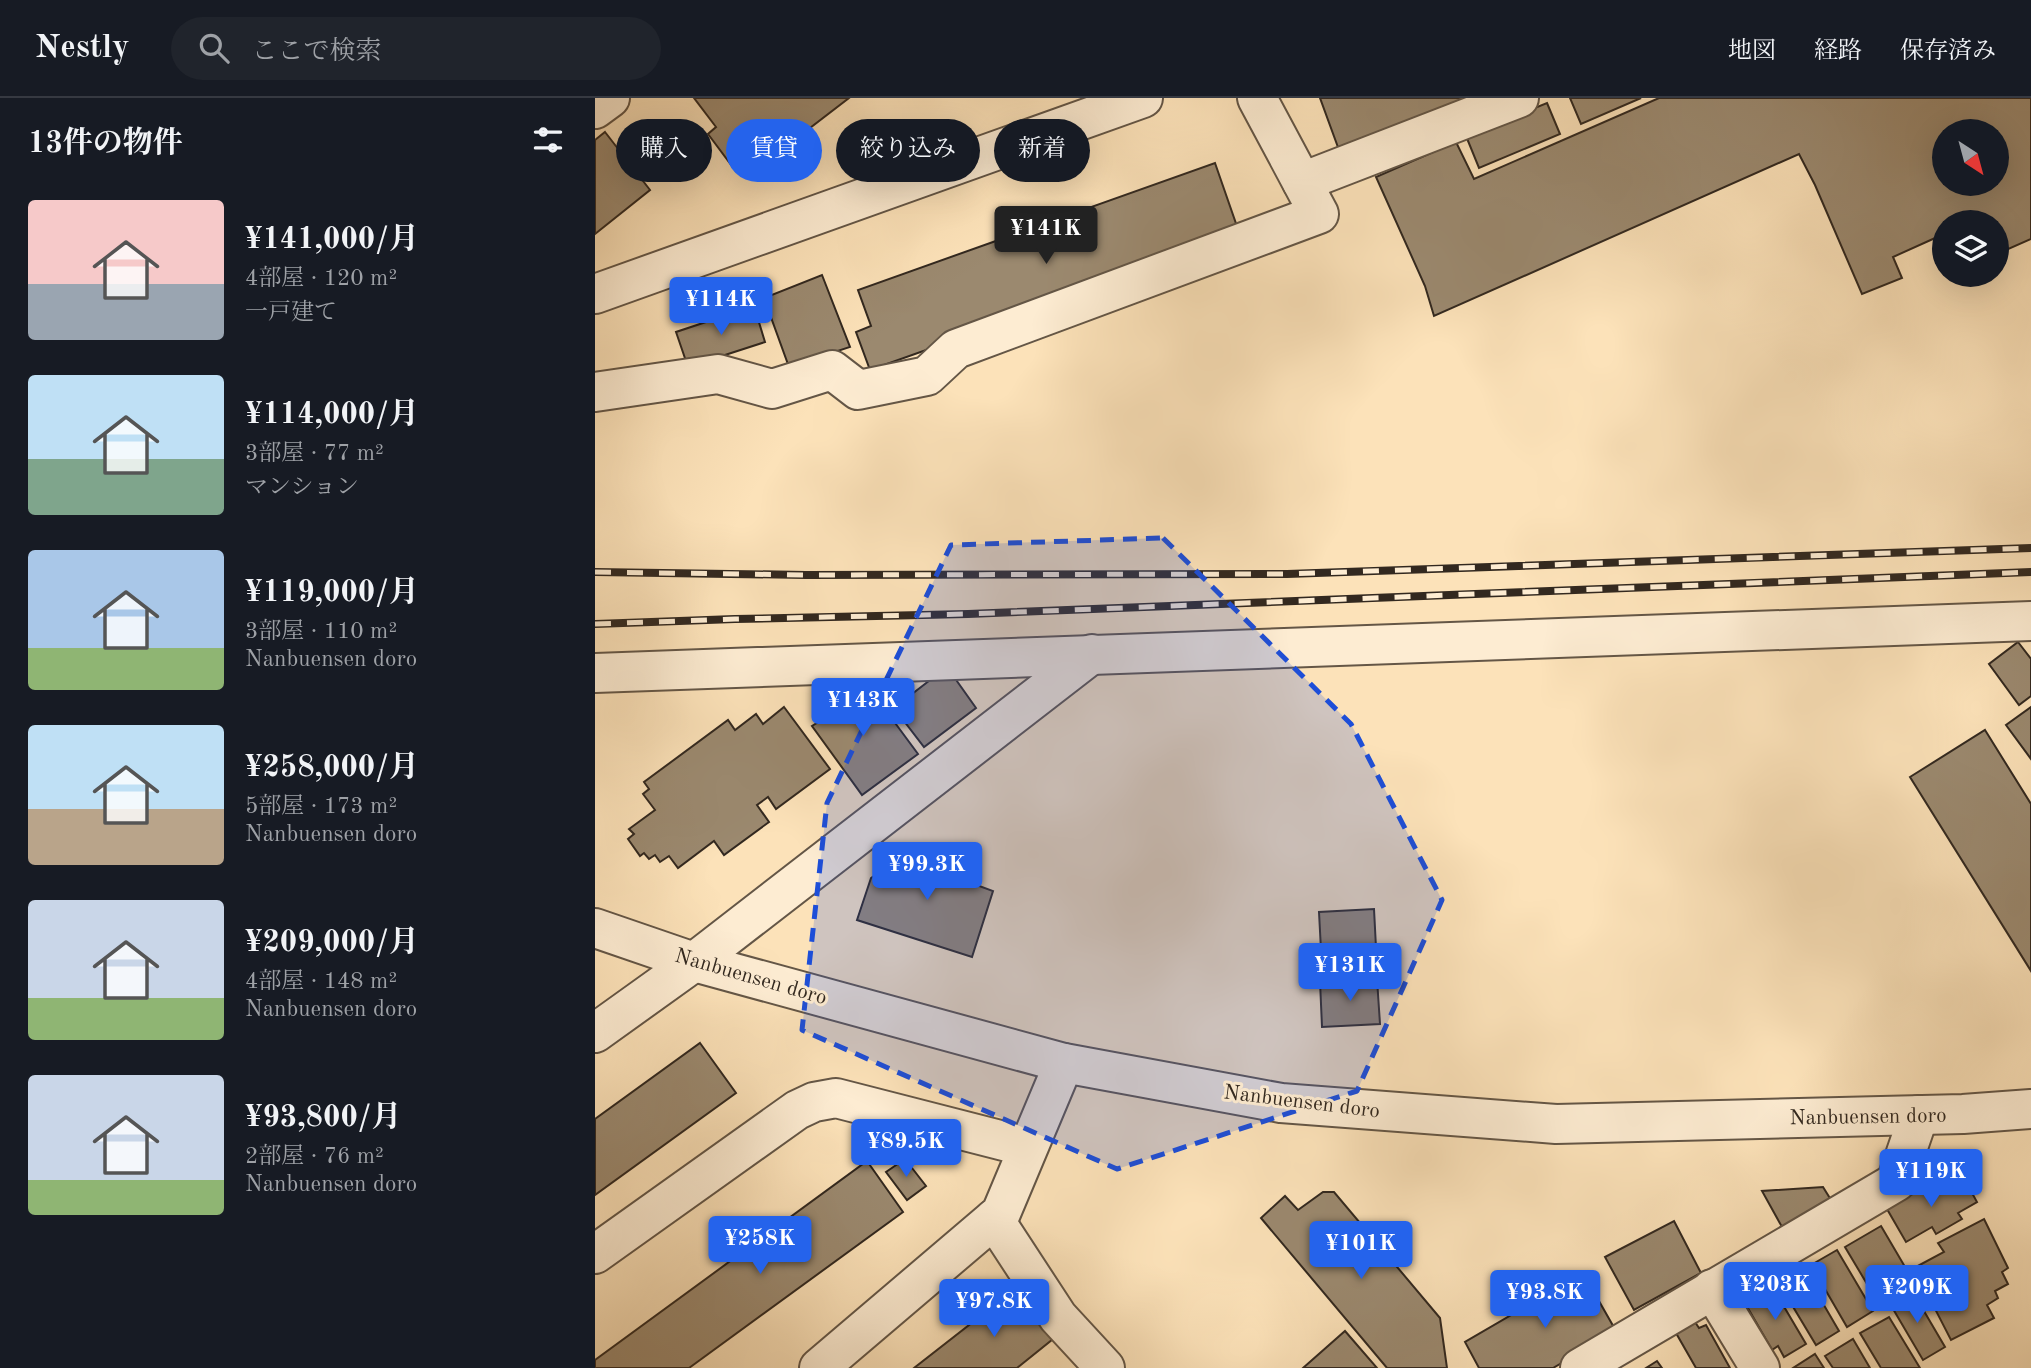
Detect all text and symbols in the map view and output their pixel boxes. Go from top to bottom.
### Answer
search box [171,17,661,80]
icon: search [195,29,233,67]
text: Nestly [35,32,129,65]
text: ここで検索 [251,39,381,65]
text: 地図 [1728,40,1776,64]
text: 経路 [1814,40,1862,64]
text: 保存済み [1900,40,1996,64]
chip: 購入 [616,119,712,182]
chip: 賃貸 [726,119,822,182]
chip: 絞り込み [836,119,980,182]
chip: 新着 [994,119,1090,182]
north arrow [1932,119,2009,196]
map controls [1932,119,2009,287]
icon: filters [529,121,567,159]
text: 13件の物件 [28,129,183,159]
pin: ¥141K [997,206,1095,266]
button: layers [1932,210,2009,287]
text: ¥141K [1010,217,1082,240]
text: ¥141,000/月 [245,225,419,255]
icon: home [84,228,168,312]
text: 4部屋 · 120 m² [245,267,397,290]
pin: ¥114K [672,278,770,337]
text: ¥114K [685,288,757,311]
text: 一戸建て [245,301,337,324]
text: ¥114,000/月 [245,400,419,430]
icon: home [84,403,168,487]
text: 3部屋 · 77 m² [245,442,384,465]
text: マンション [245,476,359,499]
icon: home [84,578,168,662]
text: ¥119,000/月 [245,578,419,608]
text: 3部屋 · 110 m² [245,620,397,643]
text: Nanbuensen doro [245,648,417,671]
pin: ¥143K [814,678,912,738]
text: ¥143K [827,689,899,712]
icon: home [84,753,168,837]
text: ¥258,000/月 [245,753,419,783]
text: 5部屋 · 173 m² [245,795,397,818]
text: Nanbuensen doro [245,823,417,846]
pin: ¥99.3K [870,842,984,902]
text: ¥99.3K [888,853,966,876]
icon: home [84,928,168,1012]
text: ¥209,000/月 [245,928,419,958]
pin: ¥131K [1301,944,1399,1003]
street label: Nanbuensen doro [672,946,829,1009]
text: ¥131K [1314,954,1386,977]
text: 4部屋 · 148 m² [245,970,397,993]
text: Nanbuensen doro [245,998,417,1021]
street label: Nanbuensen doro [1222,1082,1381,1122]
icon: home [84,1103,168,1187]
text: ¥93,800/月 [245,1103,401,1133]
street label: Nanbuensen doro [1789,1106,1947,1129]
pin: ¥89.5K [849,1119,963,1179]
text: ¥89.5K [867,1130,945,1153]
text: 2部屋 · 76 m² [245,1145,384,1168]
pin: ¥119K [1882,1150,1980,1209]
text: ¥119K [1895,1160,1967,1183]
text: Nanbuensen doro [245,1173,417,1196]
pin: ¥258K [711,1216,809,1276]
pin: ¥101K [1312,1222,1410,1281]
text: ¥258K [724,1227,796,1250]
text: ¥101K [1325,1232,1397,1255]
pin: ¥203K [1726,1262,1824,1322]
pin: ¥209K [1868,1266,1966,1325]
pin: ¥93.8K [1488,1270,1602,1330]
text: ¥203K [1739,1273,1811,1296]
text: ¥209K [1881,1276,1953,1299]
pin: ¥97.8K [937,1280,1051,1339]
text: ¥93.8K [1506,1281,1584,1304]
text: ¥97.8K [955,1290,1033,1313]

